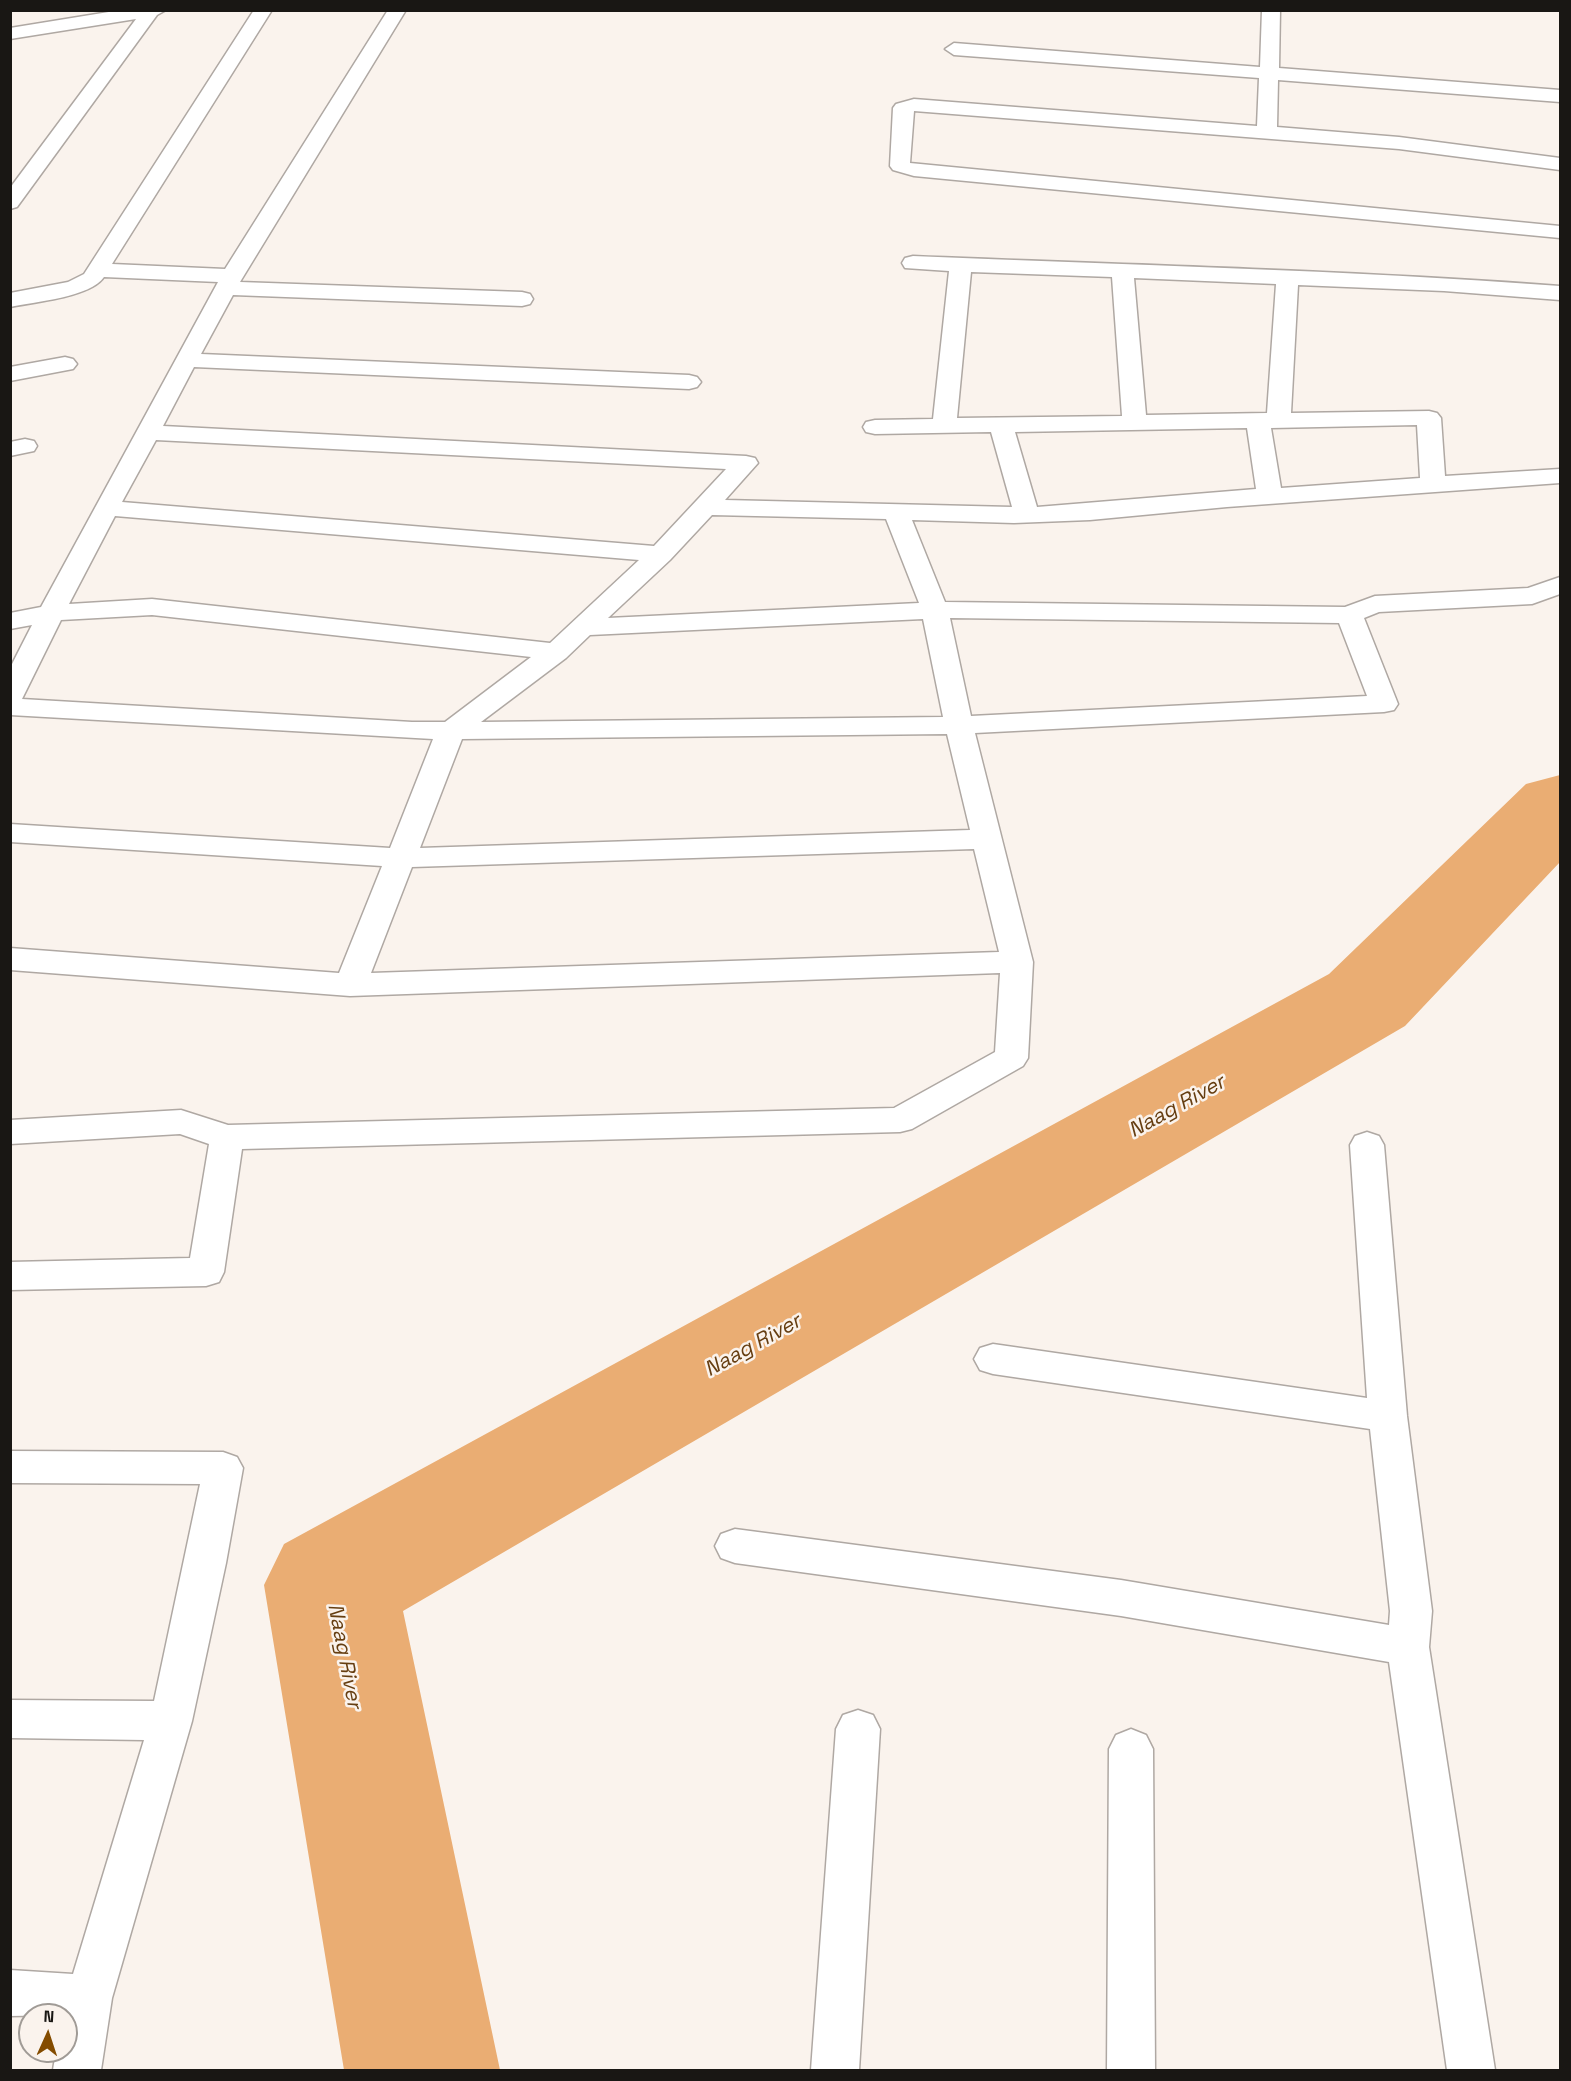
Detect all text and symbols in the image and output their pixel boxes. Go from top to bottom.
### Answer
water label: Naag River [1124,1070,1230,1144]
water label: Naag River [700,1309,806,1383]
water label: Naag River [321,1601,367,1711]
north arrow [18,2003,78,2063]
text: N [43,2006,55,2027]

